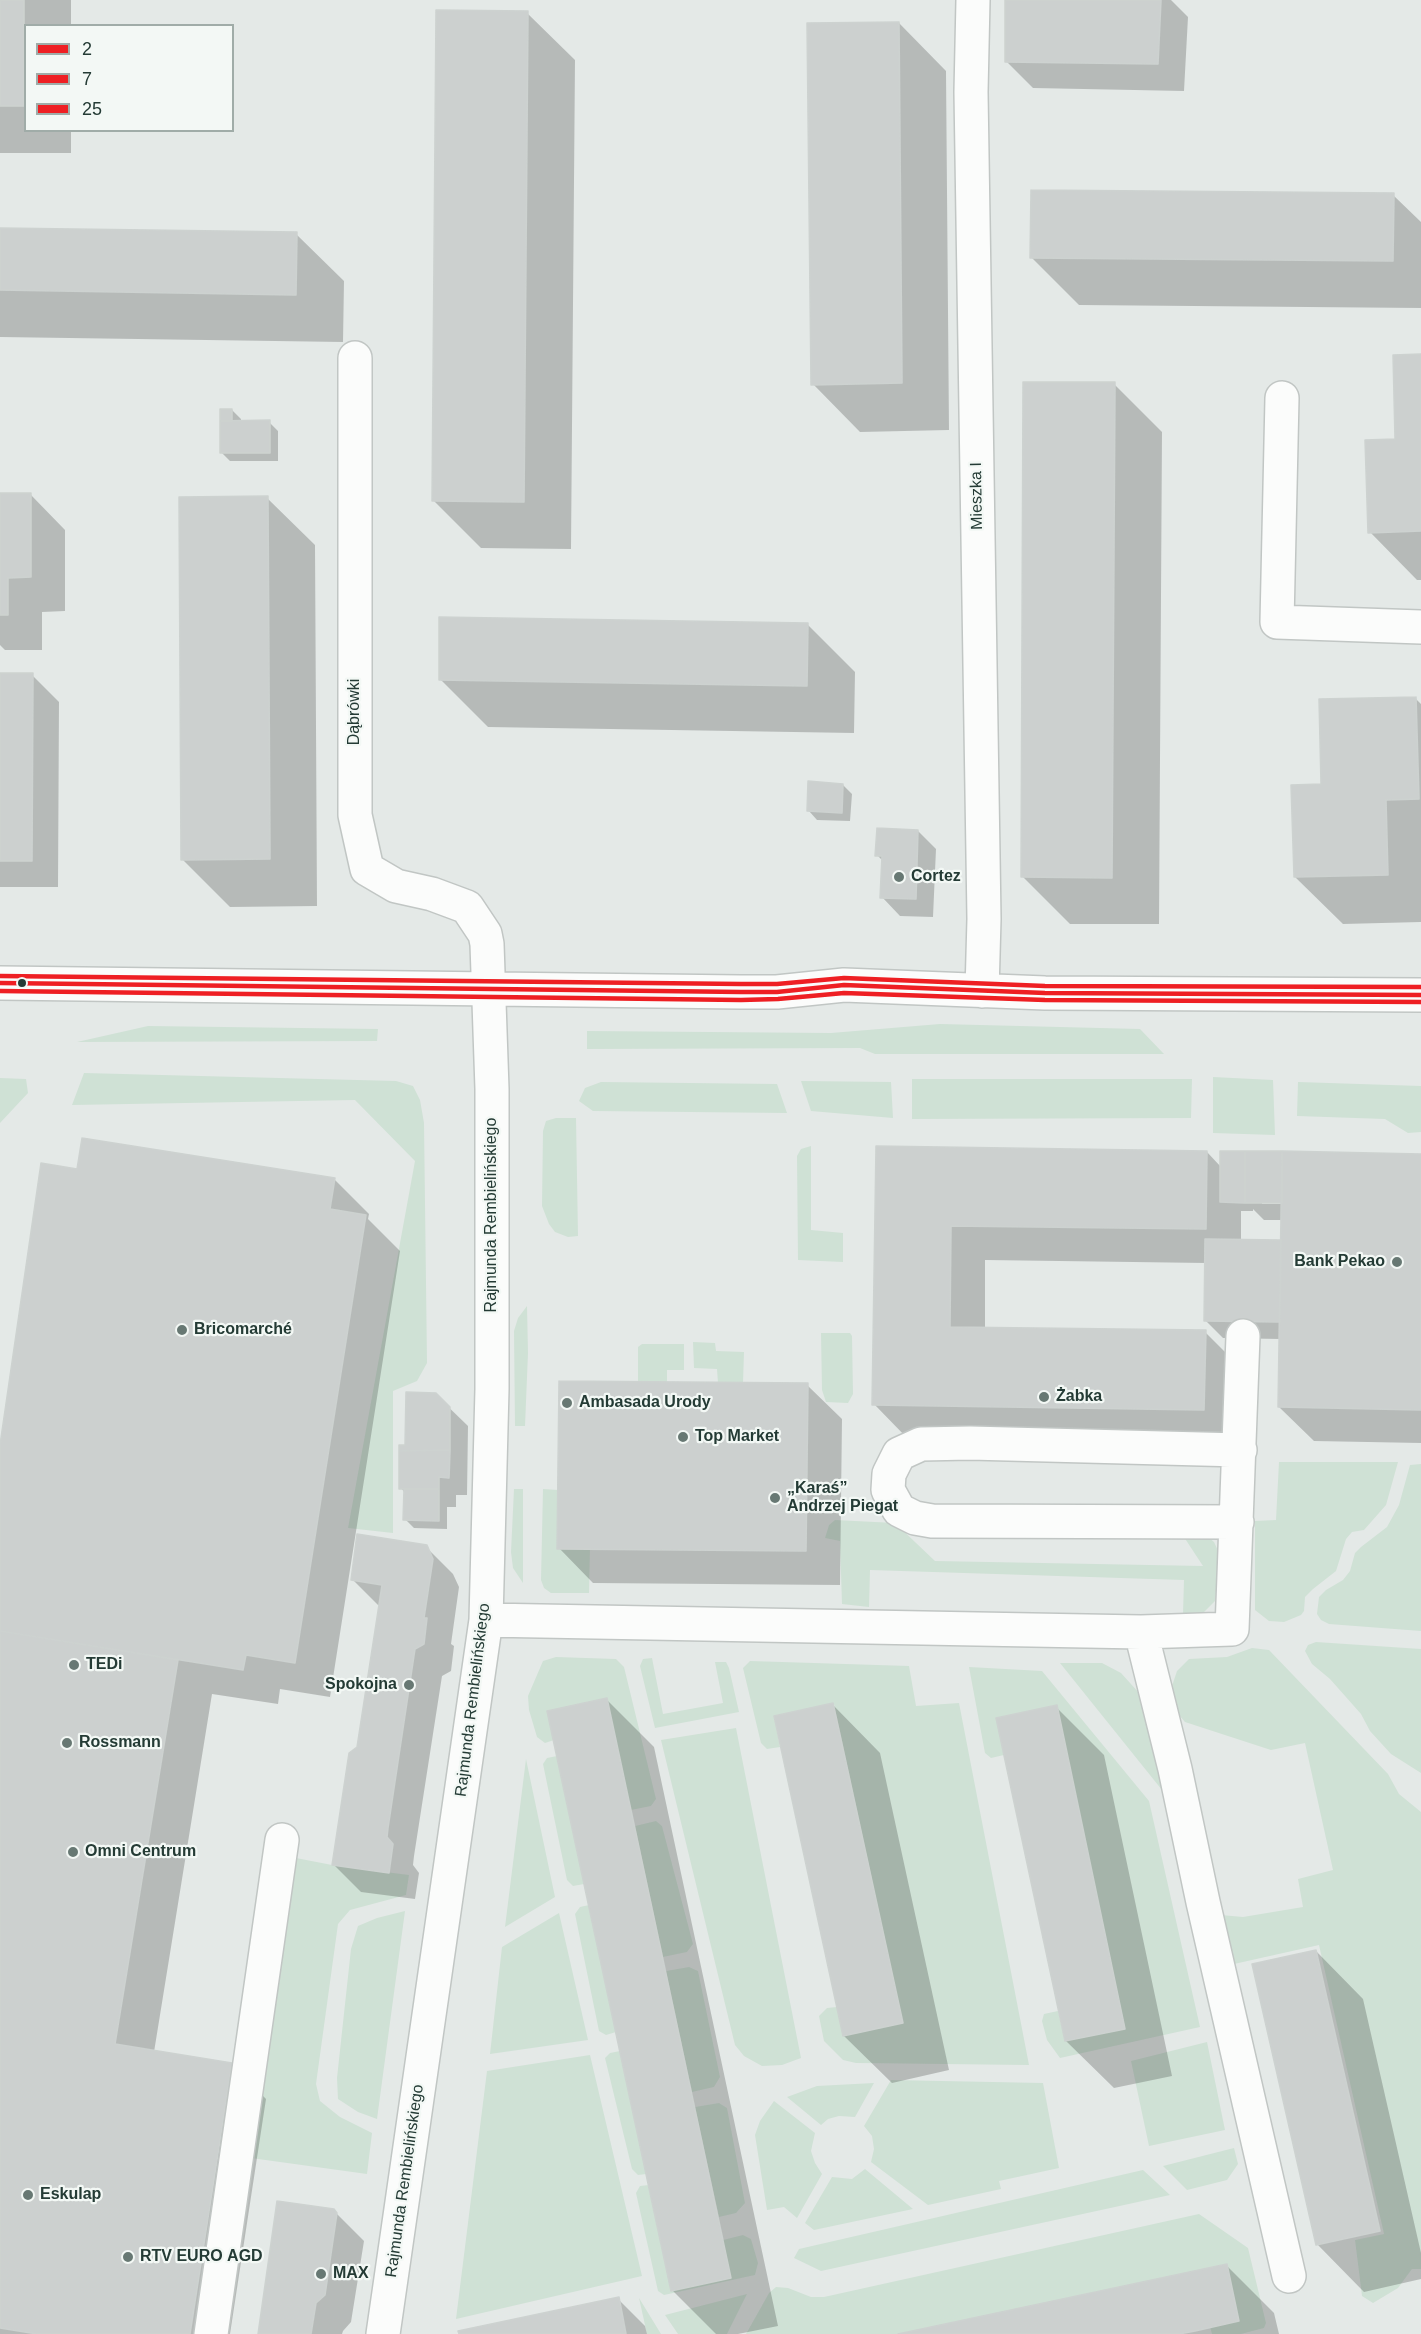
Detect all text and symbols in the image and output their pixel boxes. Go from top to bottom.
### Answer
legend [24,24,234,132]
text: 2 [82,39,92,59]
text: 7 [82,69,92,89]
text: 25 [82,99,102,119]
street label: Mieszka I [967,462,987,530]
street label: Dąbrówki [345,679,365,745]
place label: Cortez [911,867,961,887]
marker: Cortez [892,870,906,884]
unlabelled marker [16,977,28,989]
street label: Rajmunda Rembielińskiego [482,1118,502,1312]
place label: Bank Pekao [1294,1252,1385,1272]
marker: Bank Pekao [1390,1255,1404,1269]
place label: Bricomarché [194,1320,292,1340]
marker: Bricomarché [175,1323,189,1337]
place label: Żabka [1056,1387,1102,1407]
marker: Żabka [1037,1390,1051,1404]
place label: Ambasada Urody [579,1393,711,1413]
marker: Ambasada Urody [560,1396,574,1410]
place label: Top Market [695,1427,779,1447]
marker: Top Market [676,1430,690,1444]
place label: „Karaś” Andrzej Piegat [787,1479,898,1517]
marker: „Karaś” Andrzej Piegat [768,1491,782,1505]
street label: Rajmunda Rembielińskiego [452,1602,494,1798]
place label: TEDi [86,1655,122,1675]
marker: TEDi [67,1658,81,1672]
place label: Spokojna [325,1675,397,1695]
marker: Spokojna [402,1678,416,1692]
place label: Rossmann [79,1733,161,1753]
marker: Rossmann [60,1736,74,1750]
place label: Omni Centrum [85,1842,196,1862]
marker: Omni Centrum [66,1845,80,1859]
street label: Rajmunda Rembielińskiego [382,2083,428,2279]
place label: Eskulap [40,2185,101,2205]
marker: Eskulap [21,2188,35,2202]
place label: RTV EURO AGD [140,2247,263,2267]
marker: RTV EURO AGD [121,2250,135,2264]
place label: MAX [333,2264,369,2284]
marker: MAX [314,2267,328,2281]

